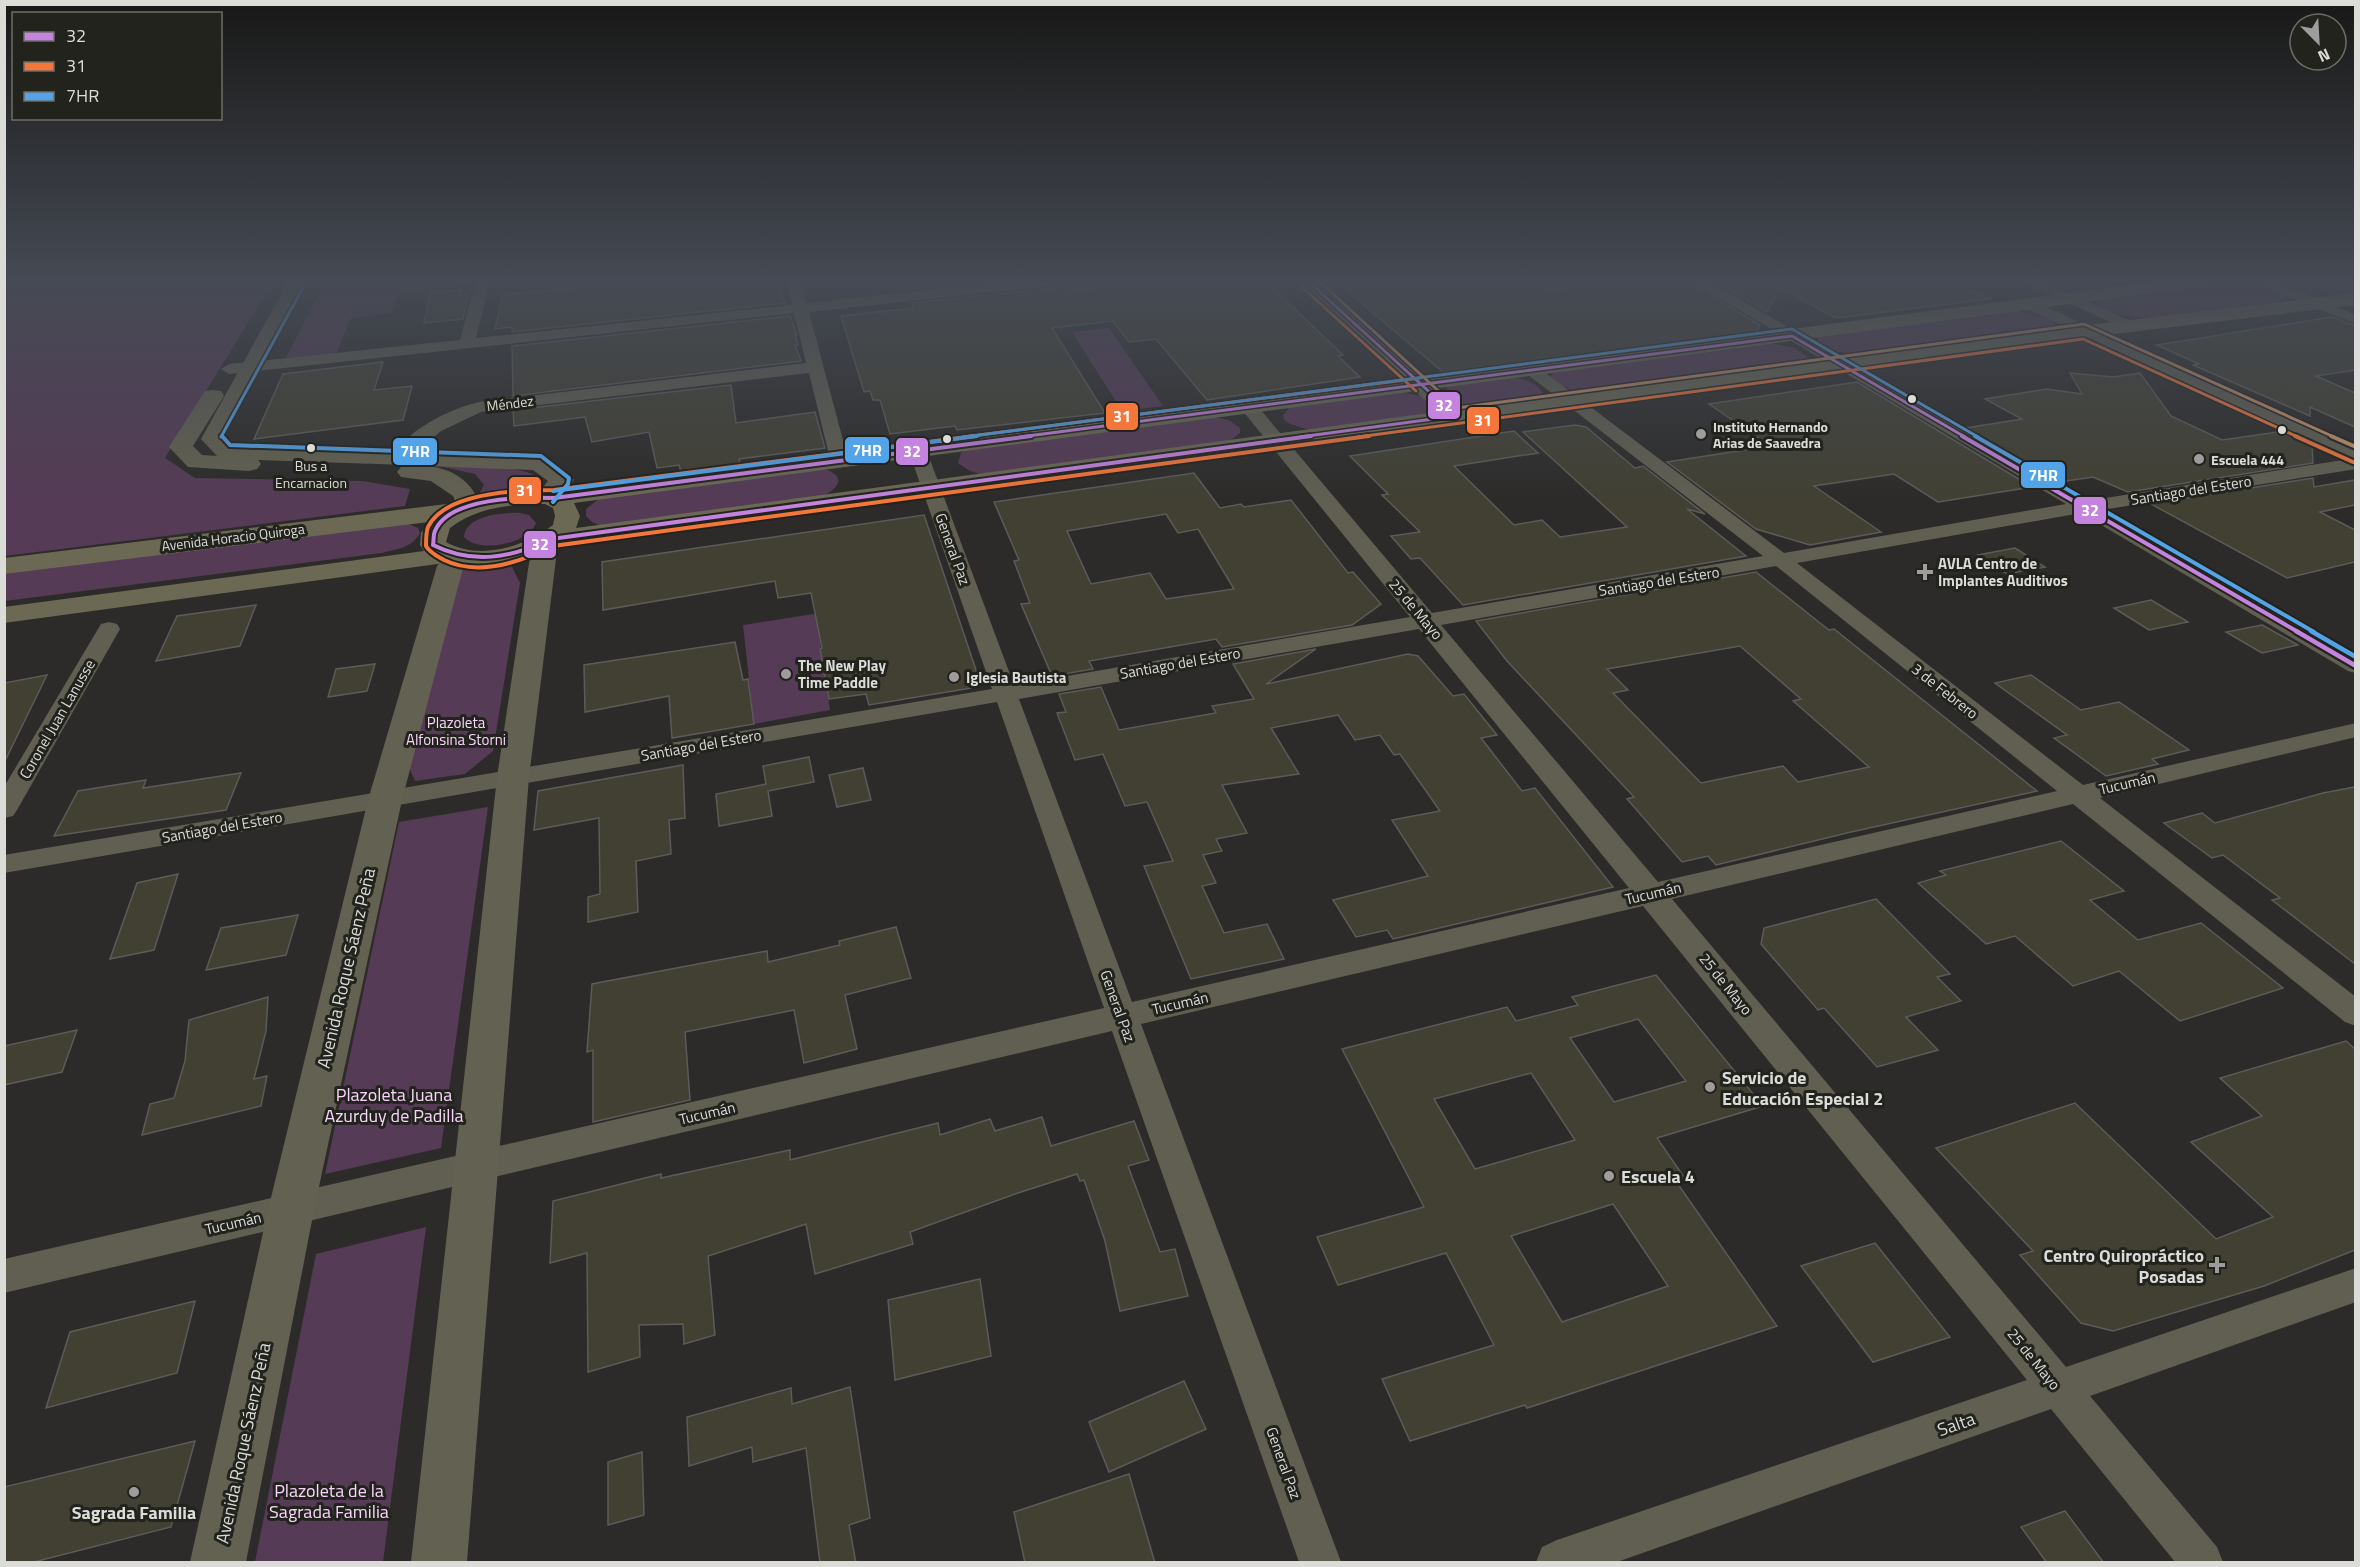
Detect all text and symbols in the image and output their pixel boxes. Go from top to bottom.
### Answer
legend [12,12,222,120]
north arrow [2288,12,2348,72]
text: 32 [66,22,86,49]
text: N [2314,42,2334,69]
text: 31 [66,52,86,79]
text: 7HR [66,82,99,109]
street label: Méndez [485,390,535,416]
line badge: 32 [1427,391,1461,420]
text: 32 [1435,393,1453,417]
unlabelled marker [1906,393,1918,405]
line badge: 31 [1105,402,1139,431]
text: 31 [1113,404,1131,428]
line badge: 31 [1466,406,1500,435]
text: 31 [1474,408,1492,432]
place label: Instituto Hernando Arias de Saavedra [1713,416,1828,453]
unlabelled marker [2276,424,2288,436]
marker: Instituto Hernando Arias de Saavedra [1694,427,1708,441]
unlabelled marker [941,433,953,445]
line badge: 7HR [844,436,890,464]
line badge: 7HR [392,437,438,466]
line badge: 32 [895,437,929,466]
text: 7HR [852,438,882,462]
text: 7HR [400,439,430,463]
text: 32 [903,439,921,463]
marker: Bus a Encarnacion [305,442,317,454]
place label: Escuela 444 [2211,449,2284,470]
marker: Escuela 444 [2192,452,2206,466]
place label: Bus a Encarnacion [275,455,347,493]
line badge: 7HR [2020,461,2066,489]
text: 7HR [2028,463,2058,487]
street label: Santiago del Estero [2129,469,2253,511]
line badge: 31 [508,476,542,505]
text: 31 [516,478,534,502]
line badge: 32 [2073,496,2107,525]
text: 32 [2081,498,2099,522]
street label: General Paz [929,510,977,588]
street label: Avenida Horacio Quiroga [160,518,306,556]
line badge: 32 [523,530,557,559]
text: 32 [531,532,549,556]
place label: AVLA Centro de Implantes Auditivos [1938,552,2068,592]
street label: Santiago del Estero [1597,560,1721,602]
marker: AVLA Centro de Implantes Auditivos [1916,563,1934,581]
street label: 25 de Mayo [1383,573,1449,645]
street label: Santiago del Estero [1118,641,1242,685]
place label: The New Play Time Paddle [798,654,886,694]
street label: Coronel Juan Lanusse [13,655,101,783]
street label: 3 de Febrero [1907,658,1983,724]
place label: Iglesia Bautista [966,666,1067,689]
marker: The New Play Time Paddle [779,667,793,681]
marker: Iglesia Bautista [947,670,961,684]
park label: Plazoleta Alfonsina Storni [406,711,506,751]
street label: Santiago del Estero [639,723,763,767]
street label: Tucumán [2097,765,2157,801]
street label: Santiago del Estero [160,805,284,849]
street label: Avenida Roque Sáenz Peña [310,865,382,1071]
street label: Tucumán [1623,875,1683,911]
street label: 25 de Mayo [1694,948,1758,1020]
street label: General Paz [1094,967,1142,1045]
street label: Tucumán [1150,985,1210,1021]
place label: Servicio de Educación Especial 2 [1722,1064,1883,1112]
marker: Servicio de Educación Especial 2 [1703,1080,1717,1094]
park label: Plazoleta Juana Azurduy de Padilla [324,1081,464,1129]
street label: Tucumán [677,1095,737,1131]
place label: Escuela 4 [1621,1163,1695,1190]
marker: Escuela 4 [1602,1169,1616,1183]
street label: Tucumán [203,1205,263,1241]
place label: Centro Quiropráctico Posadas [2043,1242,2204,1290]
marker: Centro Quiropráctico Posadas [2208,1256,2226,1274]
street label: 25 de Mayo [2002,1323,2066,1395]
street label: Avenida Roque Sáenz Peña [209,1340,277,1546]
street label: Salta [1934,1405,1978,1443]
street label: General Paz [1260,1424,1308,1502]
park label: Plazoleta de la Sagrada Familia [269,1477,389,1525]
marker: Sagrada Familia [127,1485,141,1499]
place label: Sagrada Familia [72,1499,196,1526]

